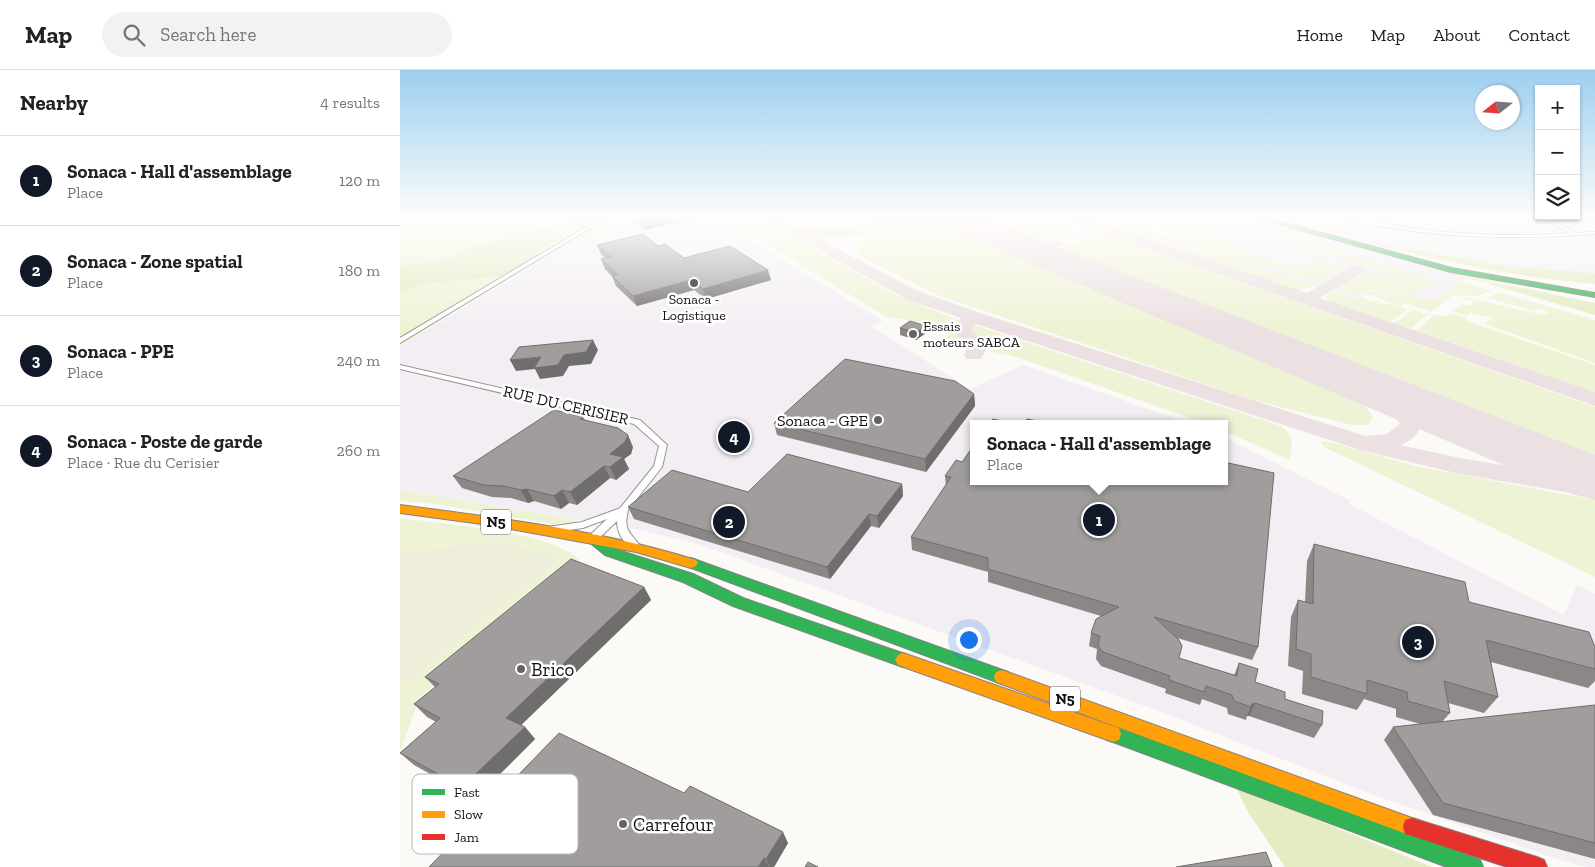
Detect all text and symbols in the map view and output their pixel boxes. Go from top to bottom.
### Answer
search box [102,12,452,57]
text: Map [25,20,72,49]
icon: search [120,21,148,49]
text: Search here [160,23,257,46]
text: Home [1296,24,1343,46]
text: Map [1371,24,1405,46]
text: About [1433,24,1480,46]
text: Contact [1508,24,1570,46]
north arrow [1475,85,1520,130]
map controls [1535,85,1580,220]
button: + [1535,85,1580,130]
text: Nearby [20,90,88,115]
text: 4 results [320,93,380,112]
button: − [1535,130,1580,175]
text: Sonaca - Hall d'assemblage [67,160,292,183]
text: 1 [33,171,39,190]
text: 120 m [339,171,380,190]
button: layers [1535,175,1580,220]
text: Place [67,183,103,202]
text: Sonaca - Zone spatial [67,250,243,273]
text: 2 [32,261,40,280]
text: 180 m [339,261,380,280]
text: Place [67,273,103,292]
marker: Sonaca - Logistique [688,277,700,289]
place label: Sonaca - Logistique [662,291,726,324]
place label: Essais moteurs SABCA [923,318,1021,351]
marker: Essais moteurs SABCA [907,328,919,340]
text: Sonaca - PPE [67,340,174,363]
text: 3 [32,351,40,370]
text: 240 m [336,351,380,370]
text: Place [67,363,103,382]
street label: RUE DU CERISIER [501,381,631,429]
place label: Sonaca - GPE [777,411,868,430]
marker: Sonaca - GPE [872,414,884,426]
pin: 4 [718,418,750,456]
popup [970,420,1228,485]
text: Sonaca - Poste de garde [67,430,263,453]
text: Sonaca - Hall d'assemblage [987,432,1211,455]
text: 4 [31,441,41,460]
text: 260 m [337,441,380,460]
text: Place · Rue du Cerisier [67,453,220,472]
text: Place [987,455,1023,474]
pin: 1 [1083,501,1115,539]
pin: 2 [713,503,745,541]
road number: N5 [481,510,511,534]
pin: 3 [1402,623,1434,661]
your location [956,627,982,653]
place label: Brico [531,658,575,681]
marker: Brico [515,663,527,675]
road number: N5 [1050,686,1080,712]
legend [412,774,578,854]
text: Fast [454,784,481,801]
text: Slow [454,806,483,823]
place label: Carrefour [633,813,714,836]
marker: Carrefour [617,818,629,830]
text: Jam [454,829,479,846]

